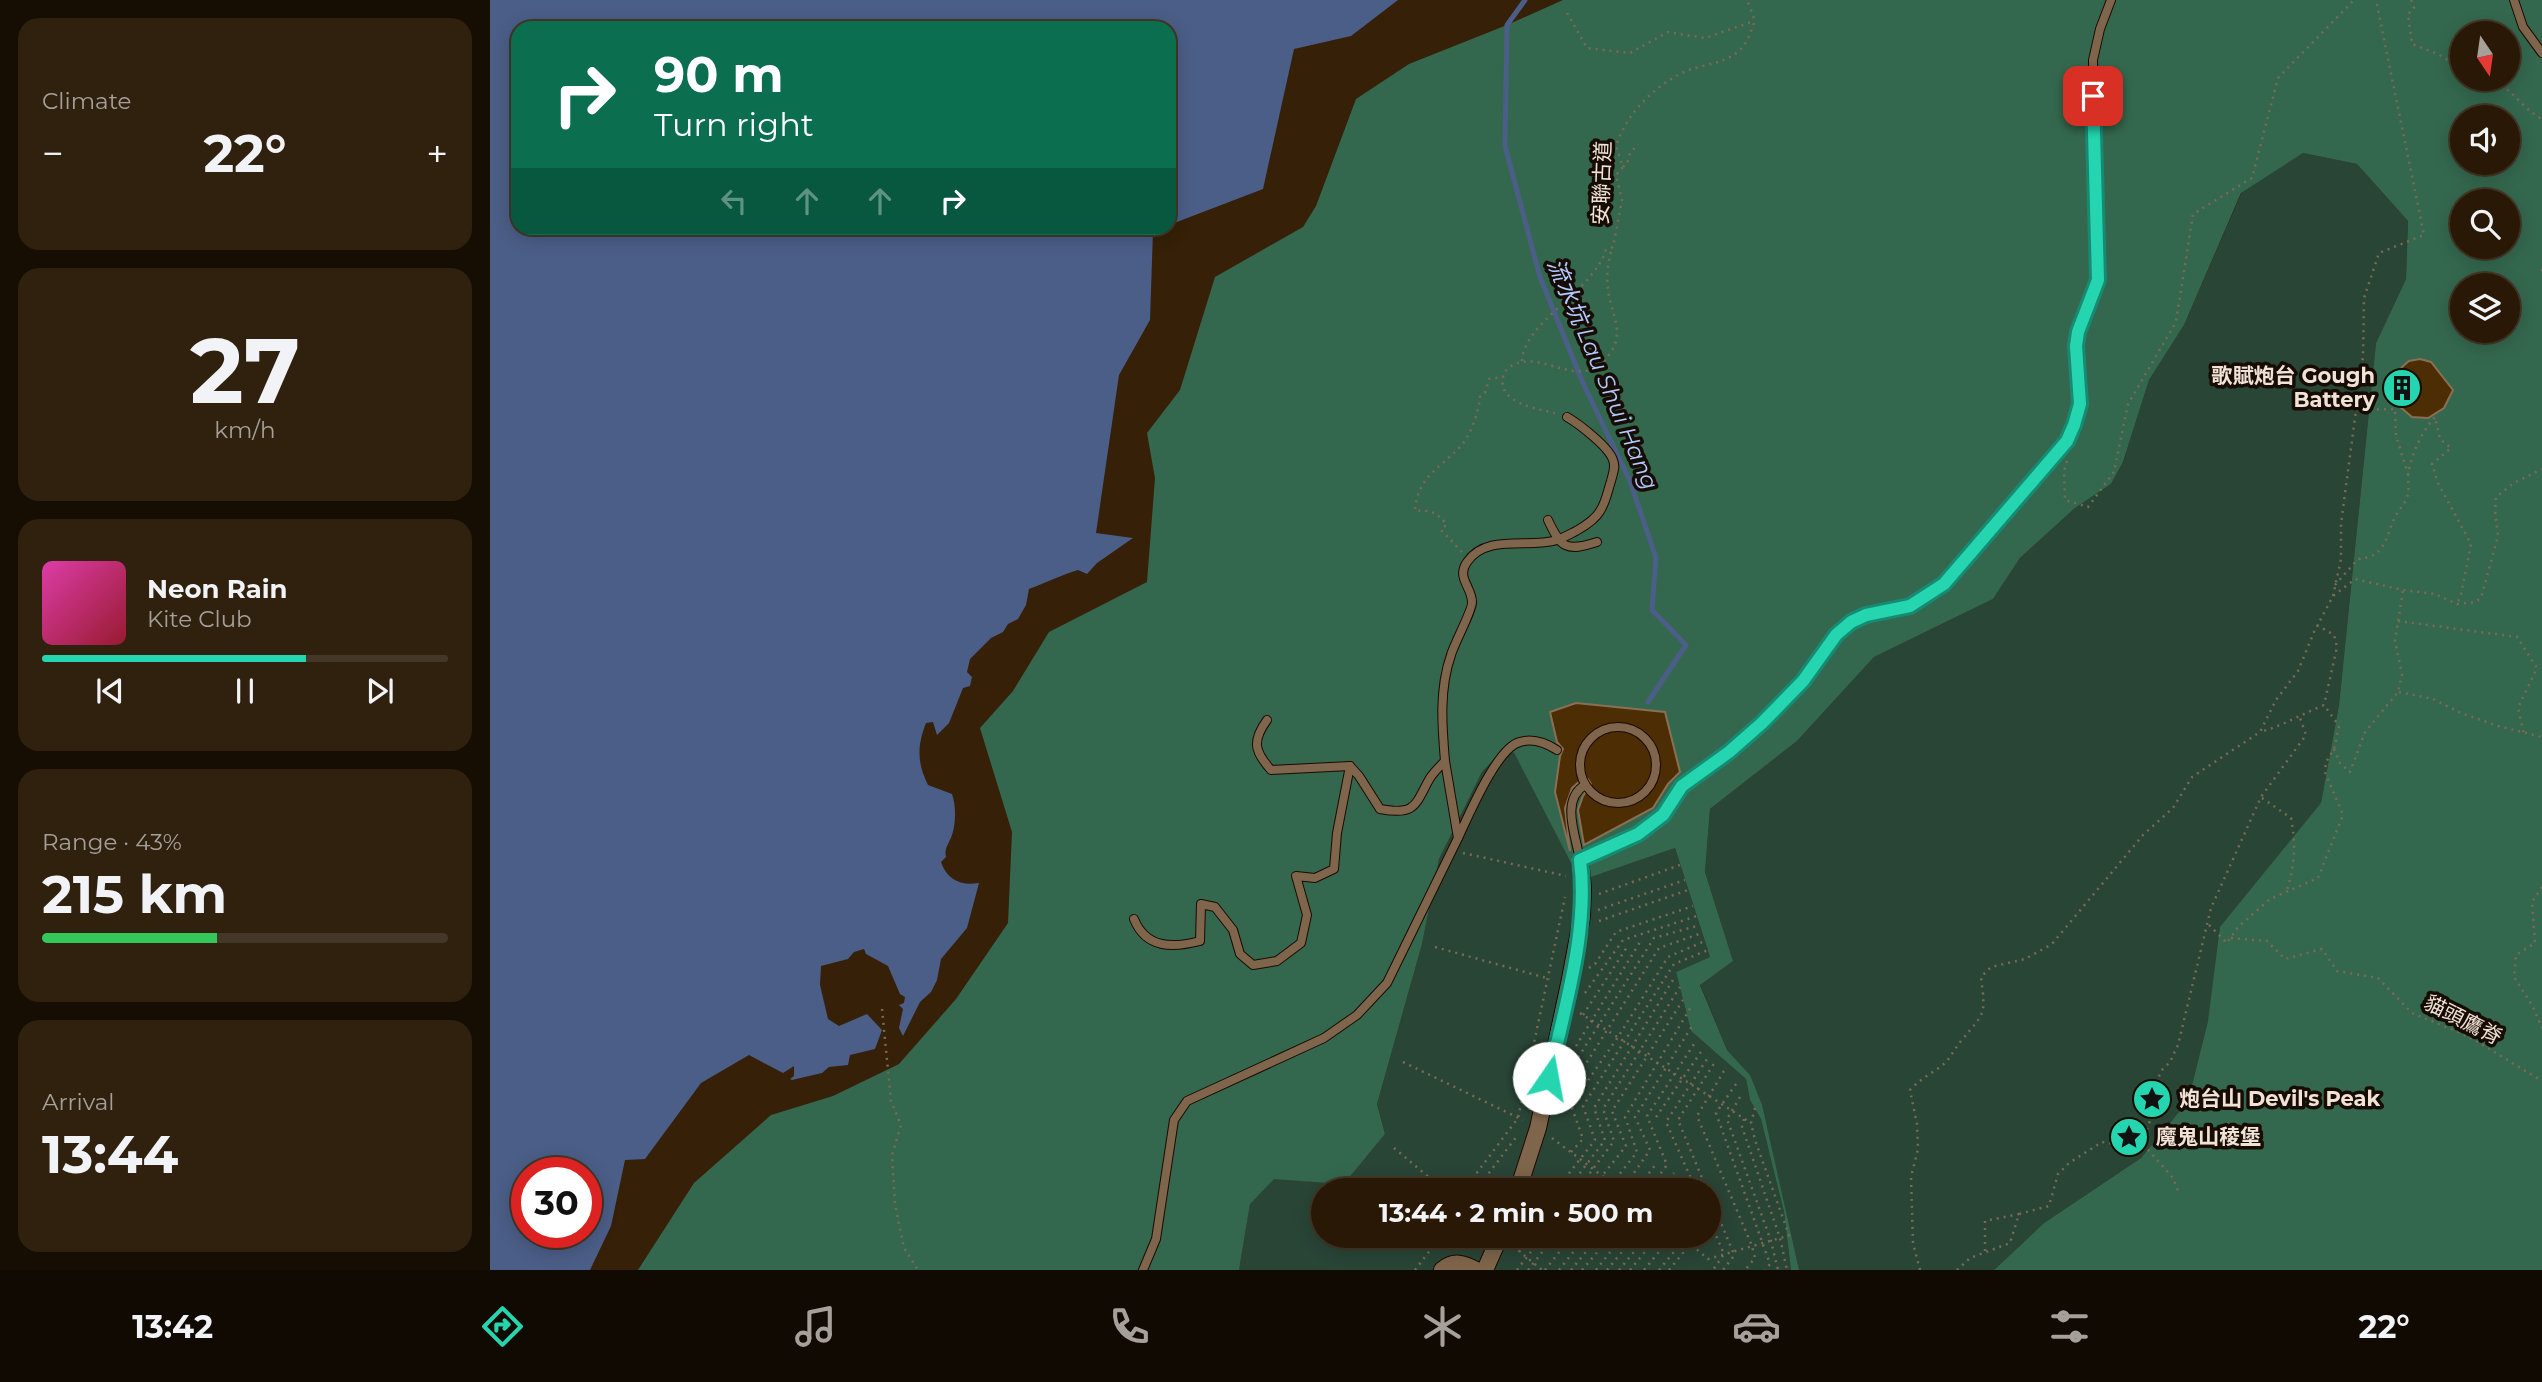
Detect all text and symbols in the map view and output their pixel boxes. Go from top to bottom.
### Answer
north arrow [2450,21,2520,91]
map controls [2450,21,2520,343]
text: 90 m [654,45,784,104]
icon: right [539,49,630,140]
pin [2063,66,2123,126]
icon: arrive [2074,77,2112,115]
text: Climate [42,87,131,115]
text: Turn right [654,105,814,144]
button: sound [2450,105,2520,175]
text: 22° [203,122,287,185]
text: − [42,130,64,177]
text: + [426,130,448,177]
street label: 安聯古道 [1588,141,1615,225]
icon: left [715,182,753,220]
icon: ahead [788,182,826,220]
icon: ahead [861,182,899,220]
icon: right [934,182,972,220]
button: search [2450,189,2520,259]
water label: 流水坑 Lau Shui Hang [1542,254,1664,494]
button: layers [2450,273,2520,343]
text: 27 [190,315,300,426]
place label: 歌賦炮台 Gough Battery [2211,363,2375,412]
building icon: 歌賦炮台 Gough Battery [2381,367,2423,409]
text: km/h [214,416,276,444]
text: Neon Rain [147,573,288,605]
text: Kite Club [147,605,252,633]
icon: previous [91,672,129,710]
icon: pause [226,672,264,710]
icon: next [361,672,399,710]
text: Range · 43% [42,828,182,856]
text: 215 km [42,863,227,926]
street label: 貓頭鷹脊 [2420,989,2506,1050]
position arrow [1512,1041,1586,1115]
place icon: 炮台山 Devil's Peak [2131,1078,2173,1120]
place label: 炮台山 Devil's Peak [2179,1086,2380,1111]
text: Arrival [42,1088,115,1116]
place icon: 魔鬼山稜堡 [2108,1116,2150,1158]
text: 13:44 [42,1123,178,1186]
place label: 魔鬼山稜堡 [2156,1124,2261,1149]
speed limit sign: 30 [511,1157,602,1248]
text: 13:44 · 2 min · 500 m [1379,1197,1653,1229]
icon: directions [478,1302,527,1351]
icon: music [791,1302,840,1351]
icon: phone [1105,1302,1154,1351]
icon: climate [1418,1302,1467,1351]
icon: car [1732,1302,1781,1351]
icon: filters [2045,1302,2094,1351]
text: 13:42 [132,1307,213,1346]
text: 22° [2359,1307,2410,1346]

